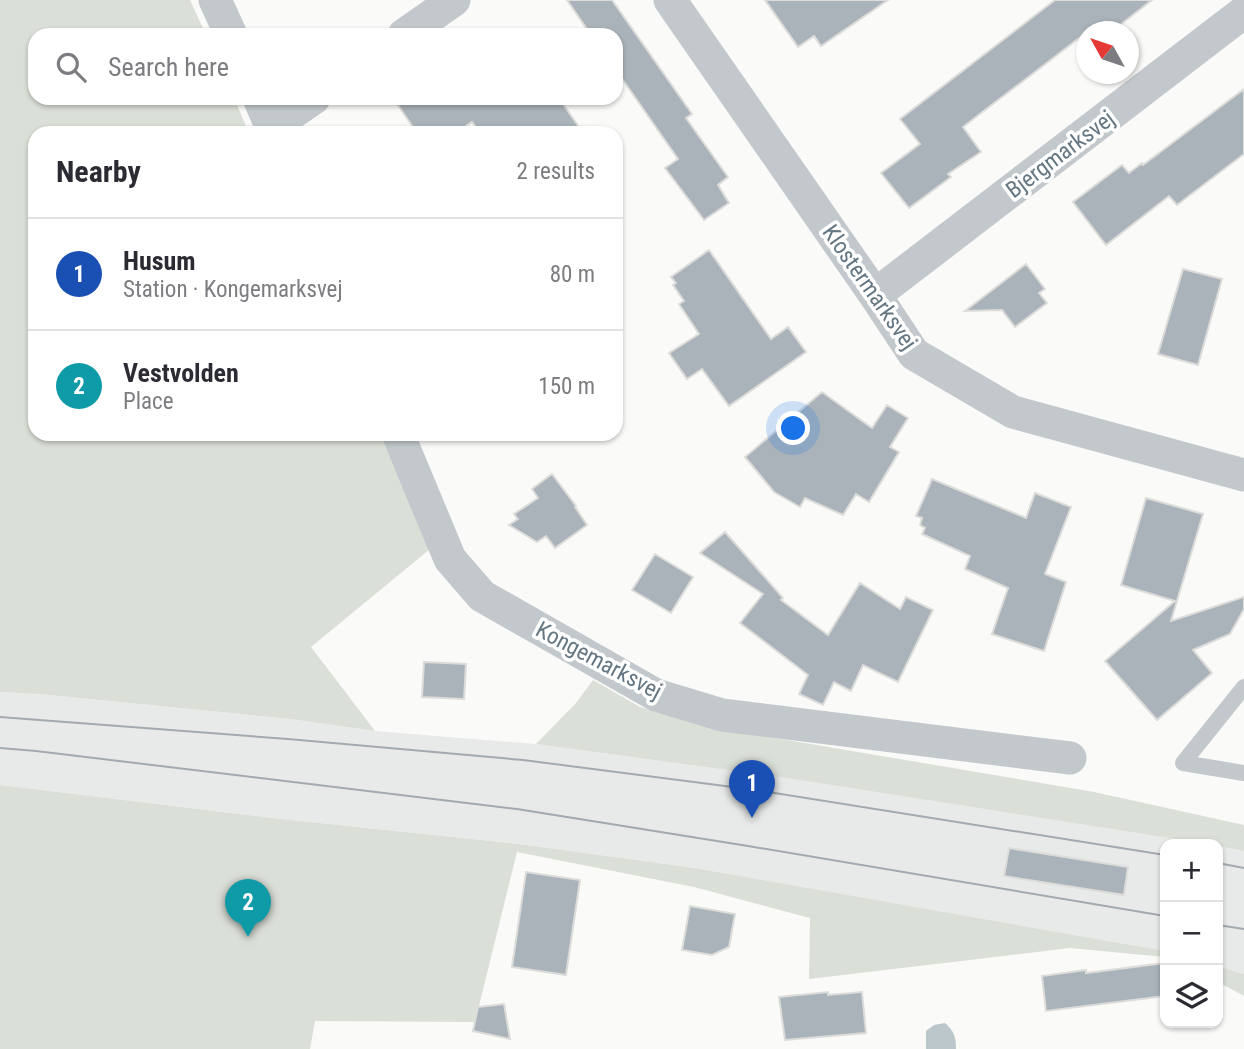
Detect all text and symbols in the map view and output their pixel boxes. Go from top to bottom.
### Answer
north arrow [1076,21,1139,84]
search box [28,28,623,105]
icon: search [52,48,90,86]
text: Search here [108,52,229,82]
street label: Bjergmarksvej [1001,105,1120,204]
text: Nearby [56,154,141,189]
text: 2 results [517,158,595,185]
street label: Klostermarksvej [817,220,923,355]
text: Husum [123,246,196,276]
text: 1 [73,261,85,288]
text: 80 m [550,261,595,288]
text: Station · Kongemarksvej [123,276,343,303]
text: Vestvolden [123,358,239,388]
text: 2 [73,373,85,400]
text: 150 m [538,373,595,400]
text: Place [123,388,173,415]
your location [776,411,810,445]
street label: Kongemarksvej [531,616,666,705]
pin: 1 [729,760,775,818]
map controls [1160,839,1223,1028]
button: + [1160,839,1223,902]
pin: 2 [225,879,271,937]
button: − [1160,902,1223,965]
button: layers [1160,965,1223,1028]

